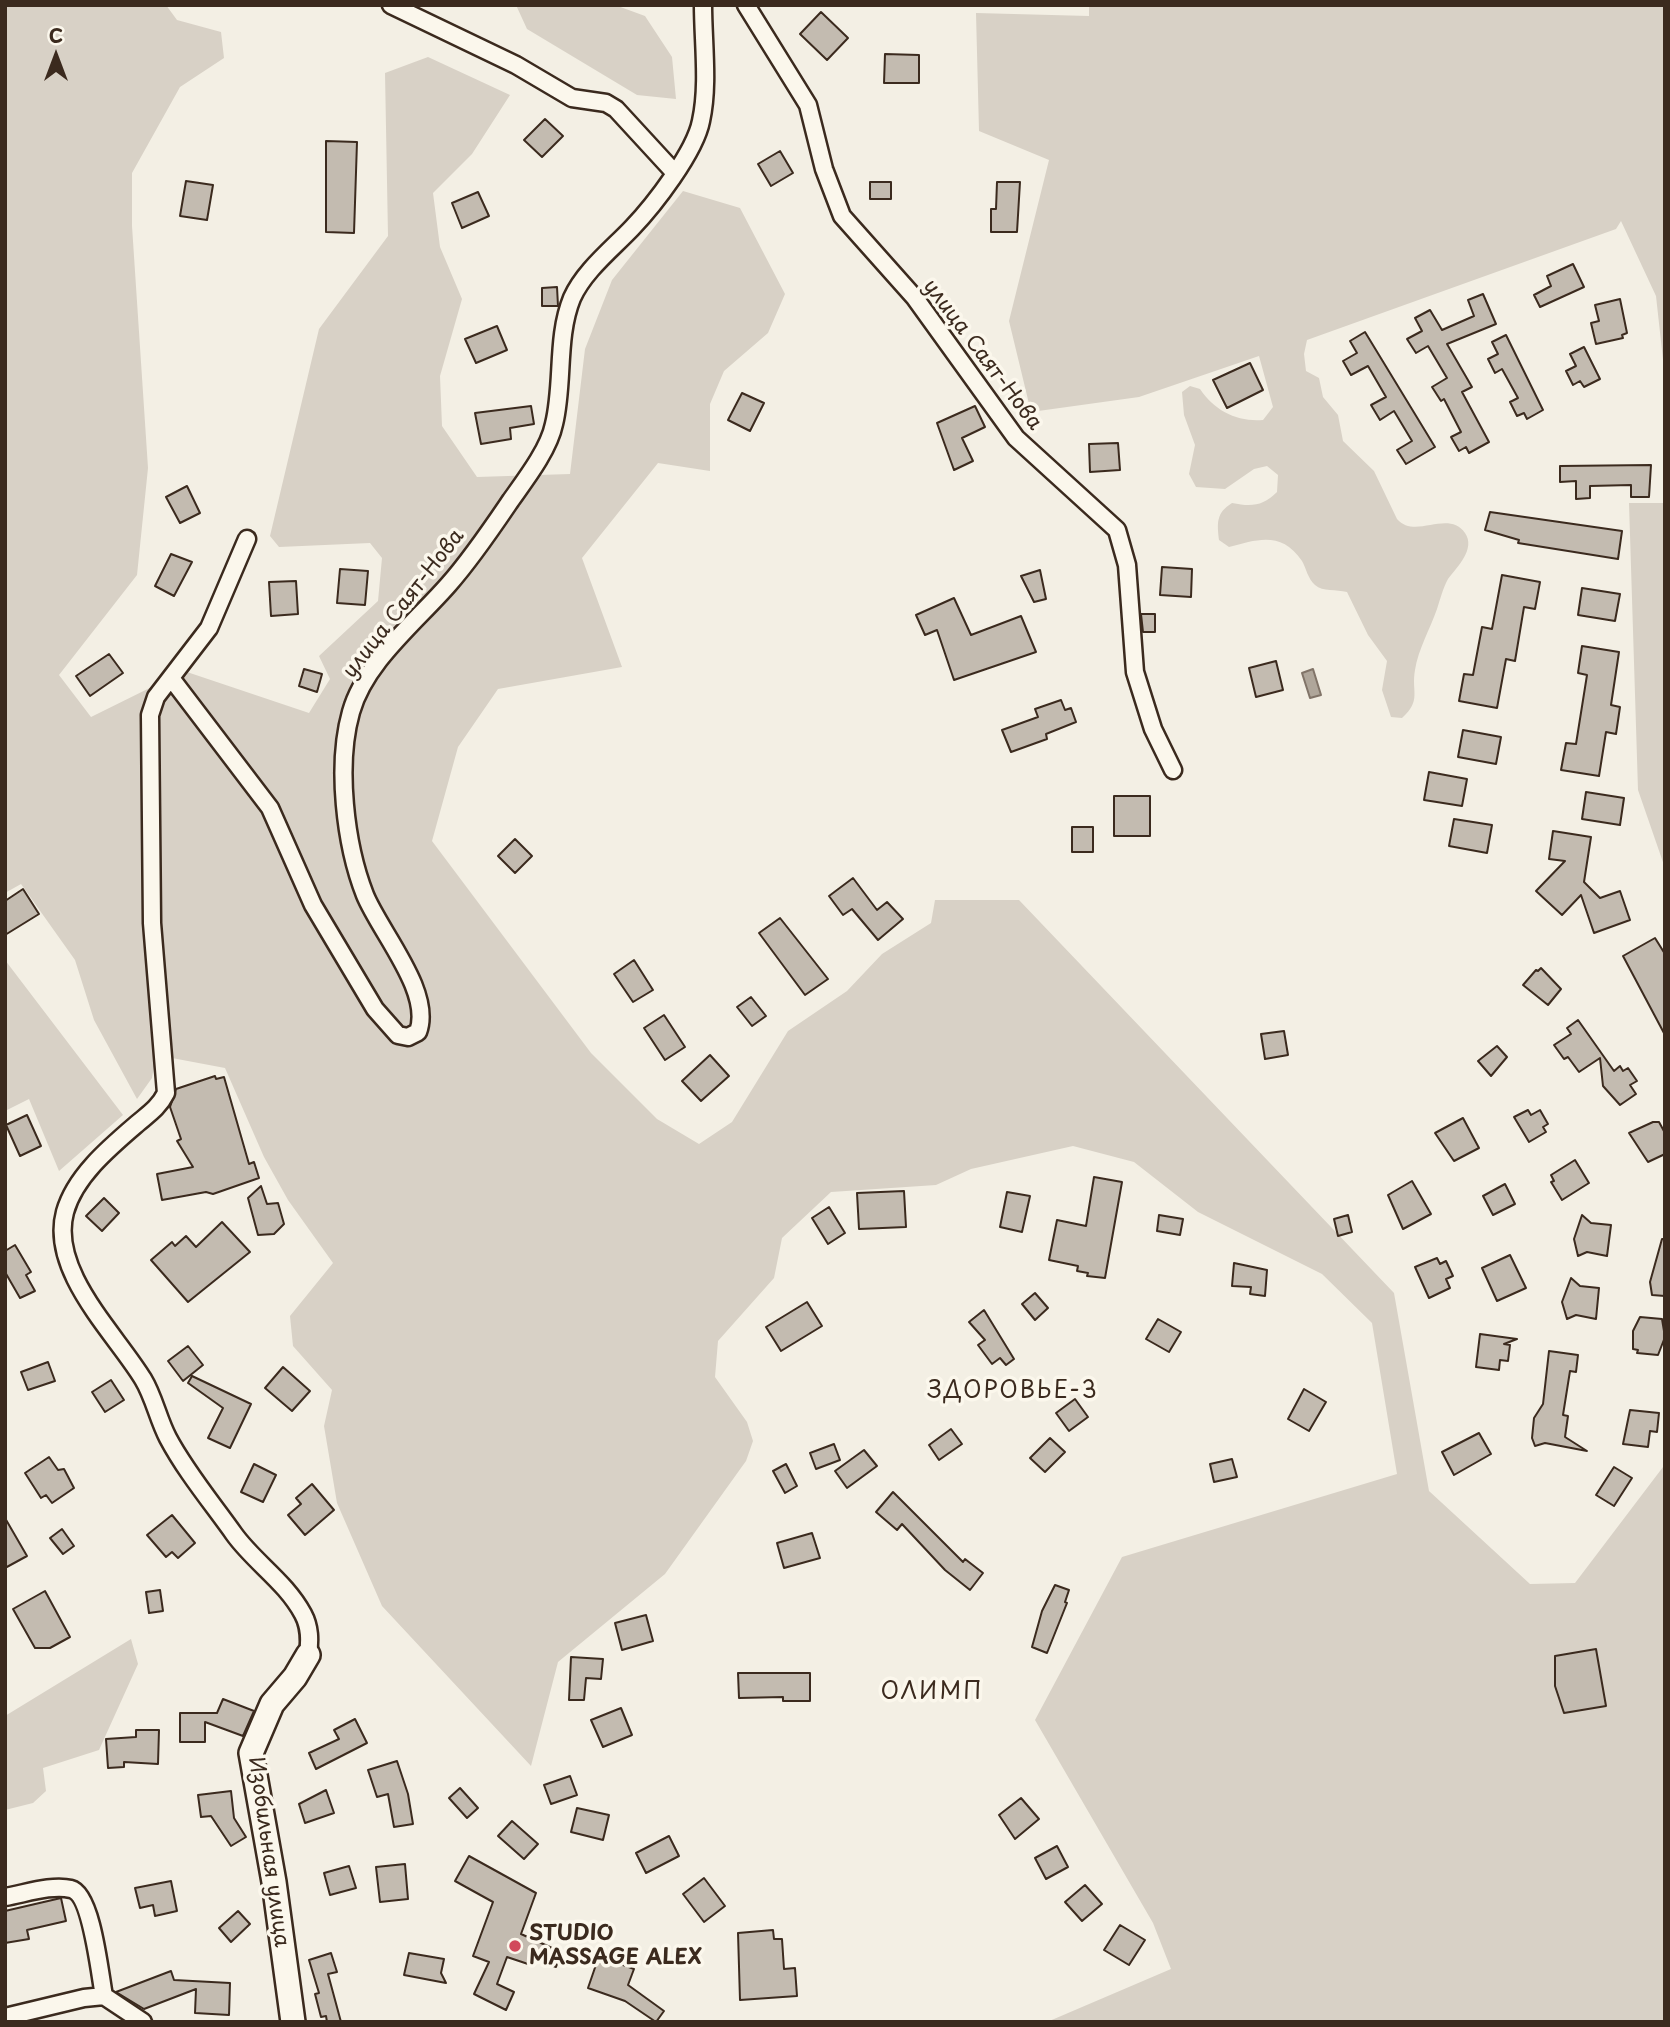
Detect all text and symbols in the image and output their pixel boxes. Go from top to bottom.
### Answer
north arrow [21,21,91,91]
text: С [49,21,63,49]
street label: улица Саят-Нова [917,275,1047,435]
street label: улица Саят-Нова [338,524,470,684]
district label: ЗДОРОВЬЕ-3 [929,1378,1097,1406]
district label: ОЛИМП [882,1679,982,1707]
street label: Изобильная улица [242,1755,294,1949]
place label: STUDIO MASSAGE ALEX [529,1921,702,1971]
marker: STUDIO MASSAGE ALEX [507,1938,523,1954]

